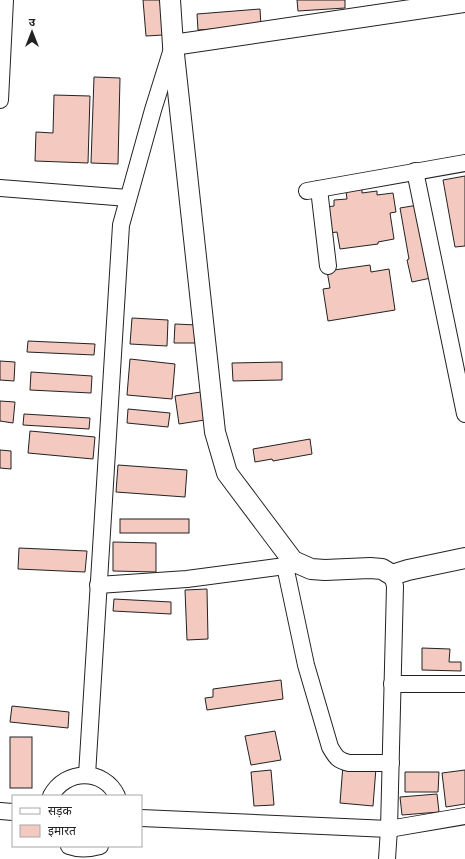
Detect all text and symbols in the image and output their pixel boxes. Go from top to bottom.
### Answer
north arrow [12,12,52,52]
text: उ [29,16,36,29]
legend [12,795,142,847]
text: सड़क [48,804,73,819]
text: इमारत [48,824,77,839]

